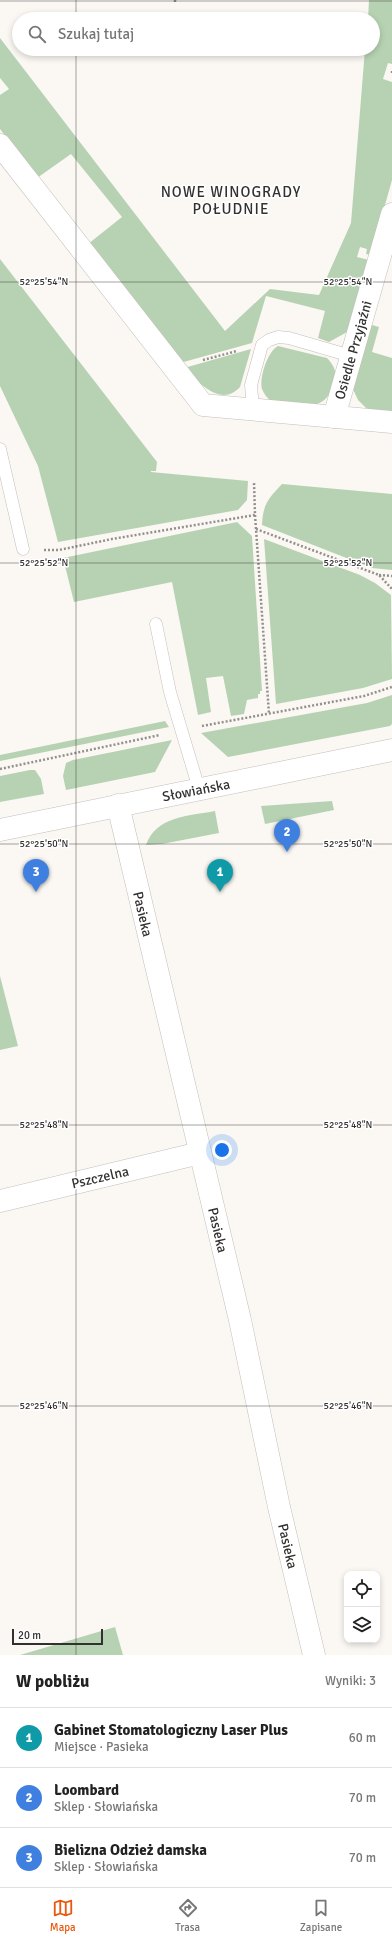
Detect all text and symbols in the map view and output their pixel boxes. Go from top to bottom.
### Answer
search box [12,12,380,56]
icon: search [26,23,48,45]
text: Szukaj tutaj [58,25,134,43]
district label: NOWE WINOGRADY POŁUDNIE [161,183,301,218]
text: 52°25'54"N [20,276,68,288]
text: 52°25'54"N [324,276,372,288]
street label: Osiedle Przyjaźni [331,299,376,402]
text: 52°25'52"N [20,557,68,569]
text: 52°25'52"N [324,557,372,569]
street label: Słowiańska [161,776,231,805]
pin: 2 [274,819,300,852]
text: 52°25'50"N [20,838,68,850]
text: 52°25'50"N [324,838,372,850]
pin: 3 [23,859,49,892]
pin: 1 [207,859,233,892]
street label: Pasieka [129,890,156,938]
text: 52°25'48"N [20,1119,68,1131]
text: 52°25'48"N [324,1119,372,1131]
your location [212,1140,232,1160]
street label: Pszczelna [70,1163,130,1192]
street label: Pasieka [204,1206,231,1254]
text: 52°25'46"N [20,1400,68,1412]
text: 52°25'46"N [324,1400,372,1412]
street label: Pasieka [274,1522,301,1570]
map controls [344,1571,380,1643]
button: locate [344,1571,380,1607]
button: layers [344,1607,380,1643]
scale bar [12,1627,103,1646]
text: 20 m [18,1629,41,1642]
text: W pobliżu [16,1671,89,1692]
text: Wyniki: 3 [325,1673,376,1689]
text: Gabinet Stomatologiczny Laser Plus [54,1721,288,1739]
text: 1 [25,1730,33,1746]
text: 60 m [349,1730,376,1746]
text: Miejsce · Pasieka [54,1739,149,1755]
text: Loombard [54,1781,119,1799]
text: 2 [25,1790,33,1806]
text: 70 m [349,1790,376,1806]
text: Sklep · Słowiańska [54,1799,158,1815]
text: Bielizna Odzież damska [54,1841,207,1859]
text: 3 [25,1850,33,1866]
text: 70 m [349,1850,376,1866]
text: Sklep · Słowiańska [54,1859,158,1875]
tab: Mapa [50,1897,76,1934]
tab: Trasa [175,1897,200,1934]
tab: Zapisane [300,1897,342,1934]

